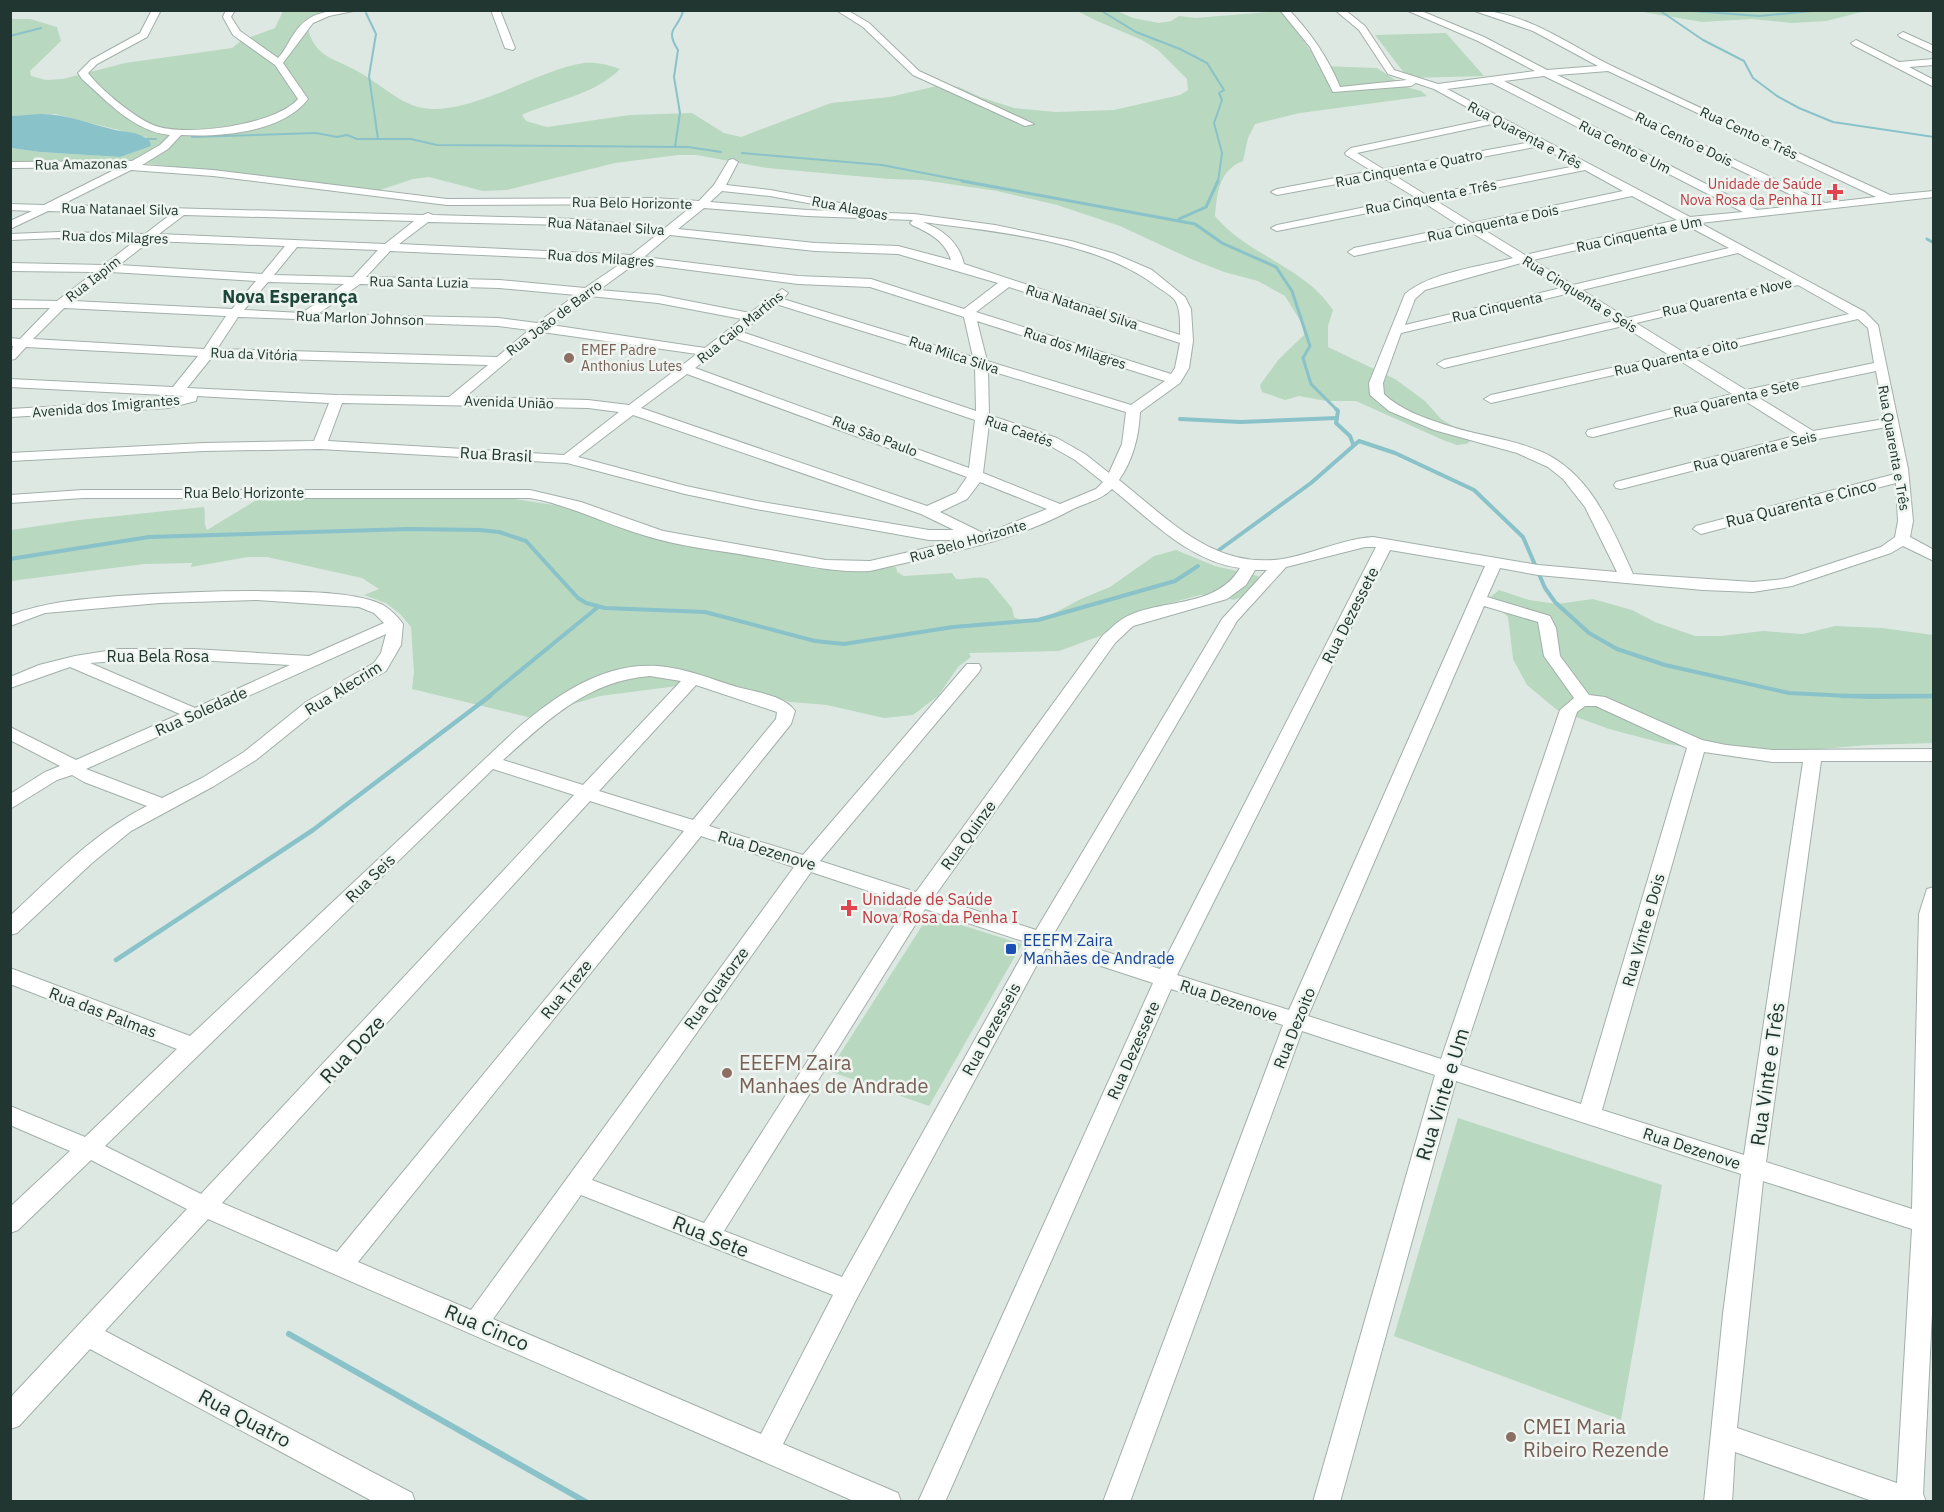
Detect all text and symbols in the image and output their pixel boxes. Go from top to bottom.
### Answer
street label: Rua Quarenta e Três [1465,97,1586,173]
street label: Rua Cento e Três [1697,102,1801,164]
street label: Rua Cento e Dois [1632,108,1736,171]
street label: Rua Cento e Um [1576,116,1674,178]
street label: Rua Cinquenta e Quatro [1334,145,1484,191]
street label: Rua Amazonas [34,154,128,174]
street label: Rua Cinquenta e Três [1364,175,1498,219]
place label: Unidade de Saúde Nova Rosa da Penha II [1680,175,1822,209]
marker: Unidade de Saúde Nova Rosa da Penha II [1826,183,1844,201]
street label: Rua Alagoas [810,192,890,224]
street label: Rua Belo Horizonte [572,193,693,213]
street label: Rua Natanael Silva [61,199,179,219]
street label: Rua Cinquenta e Dois [1426,200,1560,246]
street label: Rua Cinquenta e Um [1575,212,1703,256]
street label: Rua Natanael Silva [547,213,666,239]
street label: Rua dos Milagres [61,226,169,248]
street label: Rua dos Milagres [547,245,655,271]
street label: Rua Cinquenta e Seis [1519,251,1641,337]
street label: Rua Iapim [62,252,124,306]
street label: Rua Santa Luzia [369,272,469,292]
street label: Rua Quarenta e Nove [1660,273,1794,321]
street label: Rua João de Barro [503,276,605,360]
street label: Rua Natanael Silva [1023,280,1141,334]
district label: Nova Esperança [222,285,358,308]
street label: Rua Caio Martins [693,287,787,367]
street label: Rua Cinquenta [1450,288,1544,326]
street label: Rua Marlon Johnson [296,307,424,329]
street label: Rua dos Milagres [1021,323,1129,373]
street label: Rua Milca Silva [907,332,1002,378]
street label: Rua Quarenta e Oito [1612,334,1740,380]
place label: EMEF Padre Anthonius Lutes [581,341,683,375]
street label: Rua da Vitória [210,343,299,365]
marker: EMEF Padre Anthonius Lutes [562,351,576,365]
street label: Rua Quarenta e Sete [1671,375,1801,421]
street label: Rua Quarenta e Três [1874,384,1914,512]
street label: Avenida dos Imigrantes [31,391,181,421]
street label: Avenida União [464,391,554,413]
street label: Rua São Paulo [830,411,920,461]
street label: Rua Caetés [983,411,1056,451]
street label: Rua Quarenta e Seis [1691,427,1819,475]
street label: Rua Brasil [459,442,533,466]
street label: Rua Quarenta e Cinco [1724,475,1879,531]
street label: Rua Belo Horizonte [184,484,305,502]
street label: Rua Belo Horizonte [908,516,1029,566]
street label: Rua Dezessete [1317,563,1383,667]
street label: Rua Bela Rosa [107,646,210,666]
street label: Rua Alecrim [301,656,385,720]
street label: Rua Soledade [152,682,250,740]
street label: Rua Quinze [936,796,1000,874]
street label: Rua Dezenove [715,826,819,874]
street label: Rua Seis [341,849,399,907]
street label: Rua Vinte e Dois [1617,871,1669,989]
place label: Unidade de Saúde Nova Rosa da Penha I [862,889,1018,927]
marker: Unidade de Saúde Nova Rosa da Penha I [840,899,858,917]
place label: EEEFM Zaira Manhães de Andrade [1023,930,1175,968]
marker: EEEFM Zaira Manhães de Andrade [1004,942,1018,956]
street label: Rua Quatorze [679,943,753,1033]
street label: Rua Treze [536,955,596,1023]
street label: Rua Dezenove [1178,975,1281,1025]
street label: Rua Dezesseis [957,979,1025,1079]
street label: Rua das Palmas [46,982,160,1042]
street label: Rua Dezoito [1269,984,1319,1072]
street label: Rua Dezessete [1102,997,1164,1102]
street label: Rua Vinte e Três [1744,1000,1790,1148]
street label: Rua Doze [313,1009,391,1089]
street label: Rua Vinte e Um [1409,1024,1475,1164]
place label: EEEFM Zaira Manhaes de Andrade [739,1049,928,1099]
marker: EEEFM Zaira Manhaes de Andrade [720,1066,734,1080]
street label: Rua Dezenove [1641,1123,1744,1173]
street label: Rua Sete [669,1208,753,1264]
street label: Rua Cinco [441,1297,533,1357]
street label: Rua Quatro [194,1382,296,1454]
place label: CMEI Maria Ribeiro Rezende [1523,1413,1669,1463]
marker: CMEI Maria Ribeiro Rezende [1504,1430,1518,1444]

